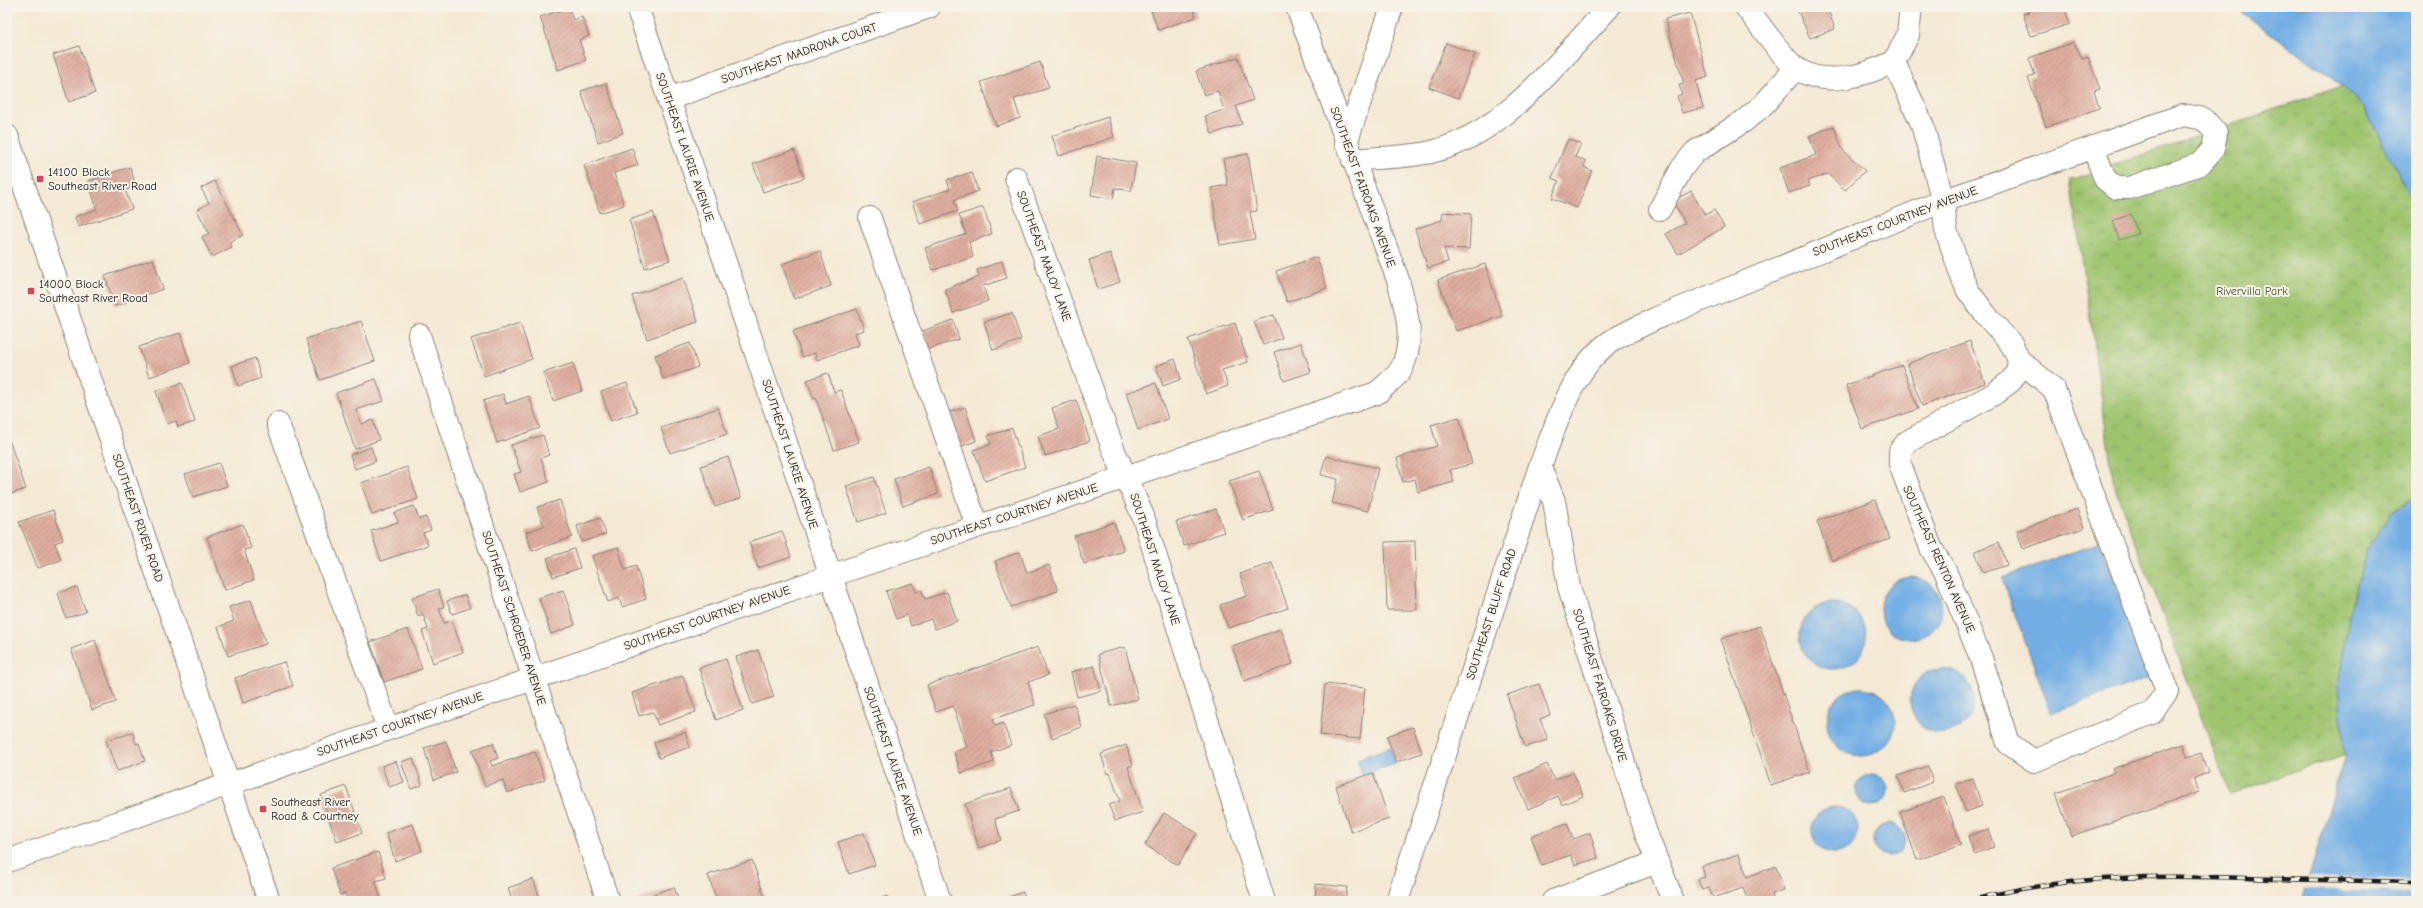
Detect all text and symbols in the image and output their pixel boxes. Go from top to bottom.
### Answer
street label: SOUTHEAST MADRONA COURT [719,19,879,86]
street label: SOUTHEAST LAURIE AVENUE [653,71,717,223]
street label: SOUTHEAST FAIROAKS AVENUE [1327,105,1399,269]
place label: 14100 Block Southeast River Road [48,165,157,193]
marker: 14100 Block Southeast River Road [35,174,45,184]
street label: SOUTHEAST COURTNEY AVENUE [1811,183,1979,259]
street label: SOUTHEAST MALOY LANE [1014,189,1074,323]
place label: 14000 Block Southeast River Road [39,277,148,305]
park label: Rivervilla Park [2216,284,2288,298]
marker: 14000 Block Southeast River Road [26,286,36,296]
street label: SOUTHEAST LAURIE AVENUE [759,377,821,531]
street label: SOUTHEAST RIVER ROAD [109,452,167,584]
street label: SOUTHEAST COURTNEY AVENUE [928,480,1100,548]
street label: SOUTHEAST RENTON AVENUE [1900,483,1978,635]
street label: SOUTHEAST MALOY LANE [1127,491,1183,627]
street label: SOUTHEAST SCHROEDER AVENUE [479,529,549,707]
street label: SOUTHEAST BLUFF ROAD [1463,547,1519,681]
street label: SOUTHEAST COURTNEY AVENUE [622,583,792,653]
street label: SOUTHEAST FAIROAKS DRIVE [1570,607,1630,763]
street label: SOUTHEAST LAURIE AVENUE [861,685,925,837]
street label: SOUTHEAST COURTNEY AVENUE [315,689,485,759]
place label: Southeast River Road & Courtney [271,795,359,823]
marker: Southeast River Road & Courtney [258,804,268,814]

